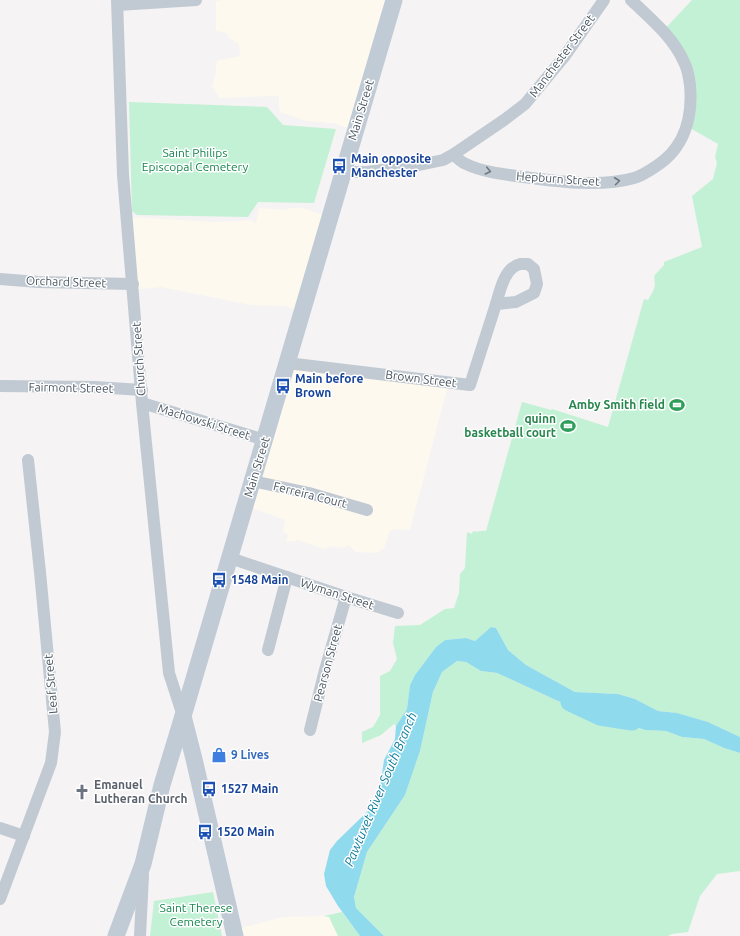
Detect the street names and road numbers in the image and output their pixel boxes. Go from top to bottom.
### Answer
street label: Manchester Street [526,12,597,99]
street label: Main Street [345,78,376,142]
street label: Hepburn Street [516,169,600,188]
street label: Orchard Street [26,274,107,289]
street label: Church Street [129,321,148,397]
street label: Brown Street [385,368,458,389]
street label: Fairmont Street [29,380,114,395]
street label: Machowski Street [156,401,252,442]
street label: Main Street [241,435,272,499]
street label: Ferreira Court [272,479,349,510]
street label: Wyman Street [299,576,376,612]
street label: Pearson Street [311,622,344,703]
street label: Leaf Street [41,653,60,714]

